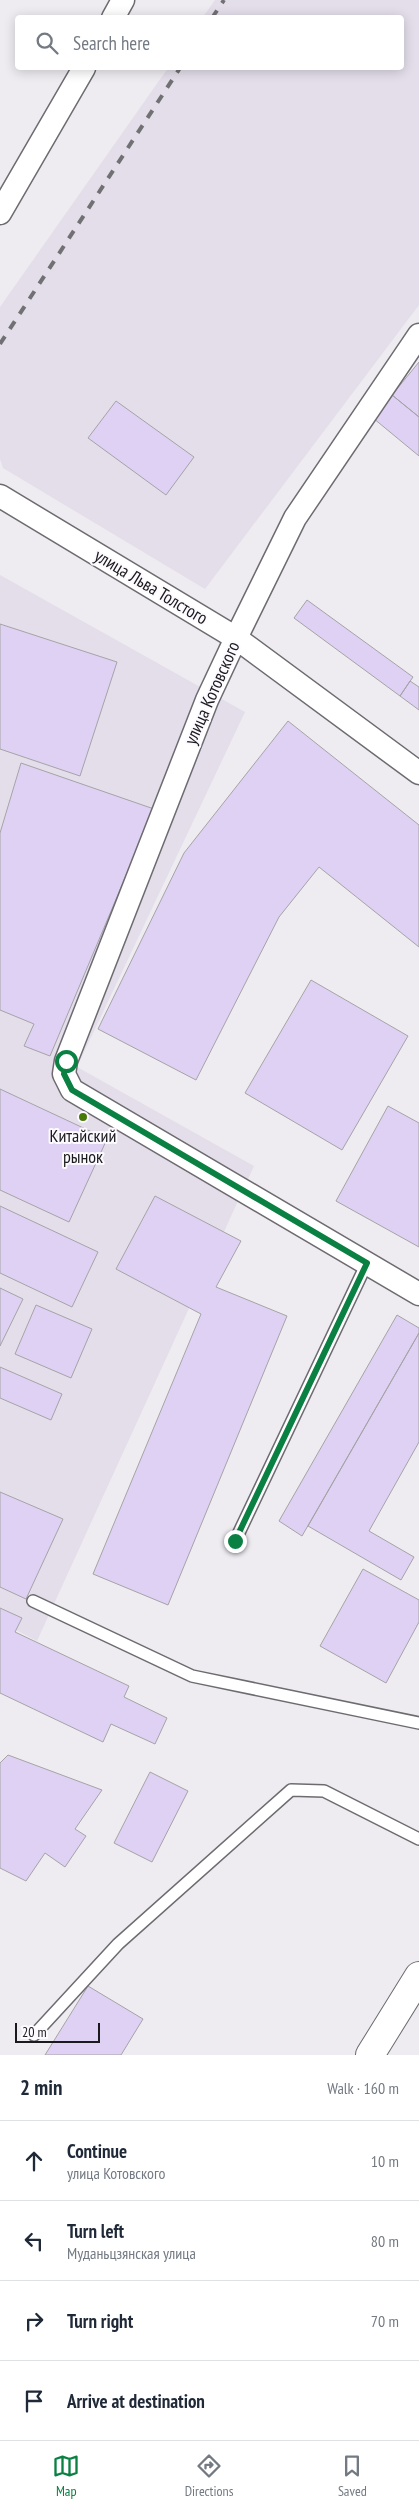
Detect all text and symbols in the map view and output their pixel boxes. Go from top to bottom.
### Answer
search box [15,15,404,70]
icon: search [33,29,61,57]
text: Search here [73,31,150,55]
street label: улица Льва Толстого [90,544,212,630]
street label: улица Котовского [179,637,245,748]
route start [55,1050,78,1073]
marker: Китайский рынок [77,1111,89,1123]
place label: Китайский рынок [50,1124,116,1168]
route end [224,1530,247,1553]
scale bar [15,2020,100,2043]
text: 20 m [22,2023,47,2041]
text: 2 min [20,2074,62,2101]
text: Walk · 160 m [327,2078,399,2098]
text: Continue [67,2139,127,2163]
icon: ahead [20,2147,48,2175]
text: 10 m [371,2151,399,2171]
text: улица Котовского [67,2163,165,2183]
text: Turn left [67,2219,124,2243]
icon: left [20,2227,48,2255]
text: 80 m [371,2231,399,2251]
text: Муданьцзянская улица [67,2243,196,2263]
icon: right [20,2307,48,2335]
text: Turn right [67,2309,133,2333]
text: 70 m [371,2311,399,2331]
icon: arrive [20,2387,48,2415]
text: Arrive at destination [67,2389,205,2413]
tab: Map [52,2452,80,2500]
tab: Directions [185,2452,233,2500]
tab: Saved [338,2452,367,2500]

